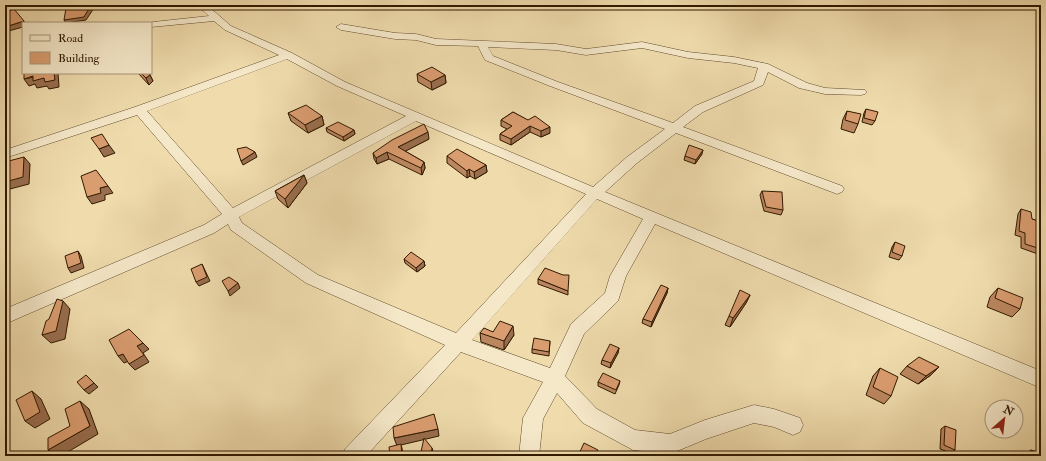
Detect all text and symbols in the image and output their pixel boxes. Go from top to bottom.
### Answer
legend [22,22,152,74]
text: Road [58,31,83,46]
text: Building [58,51,101,66]
north arrow [984,399,1024,439]
text: N [1000,402,1017,419]

